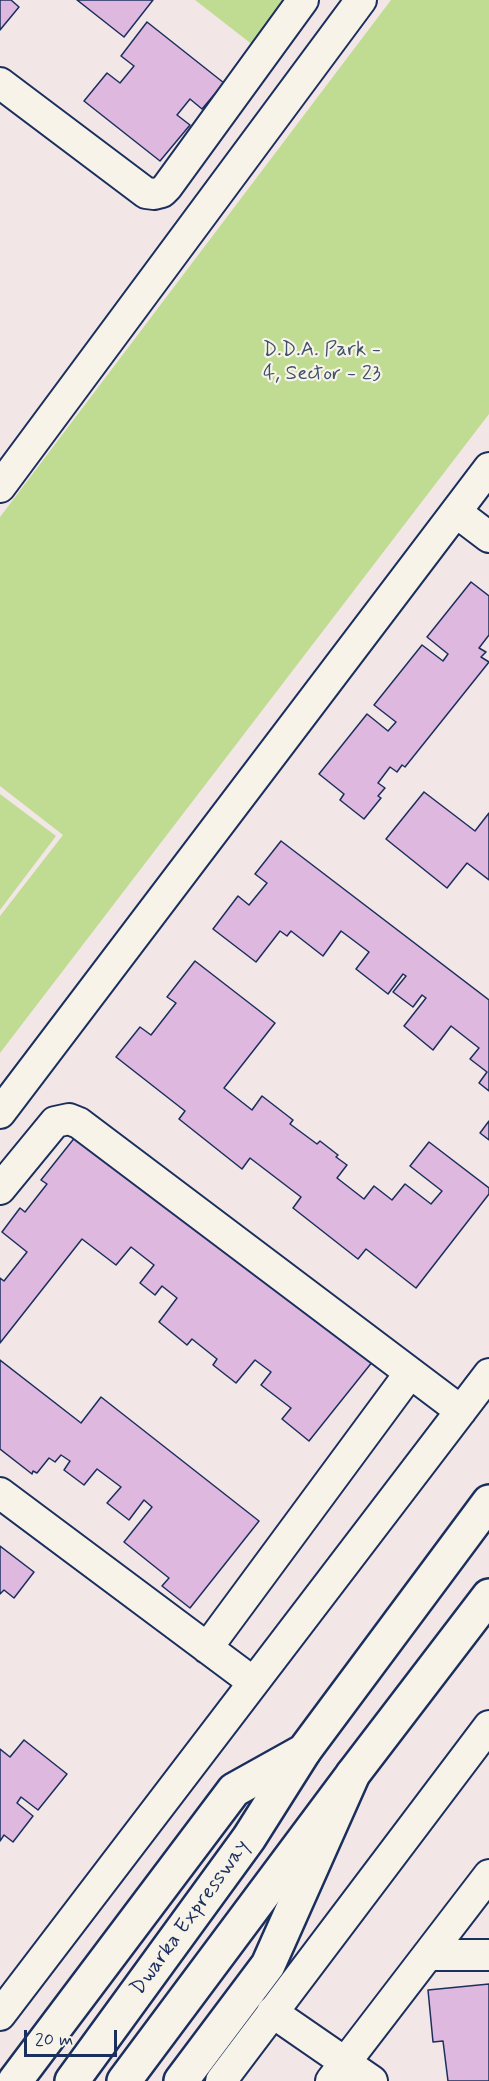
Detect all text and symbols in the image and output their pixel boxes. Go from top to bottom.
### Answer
park label: D.D.A. Park - 4, Sector - 23 [263,338,381,388]
street label: Dwarka Expressway [126,1835,256,2001]
scale bar [27,2018,120,2056]
text: 20 m [35,2028,73,2052]

